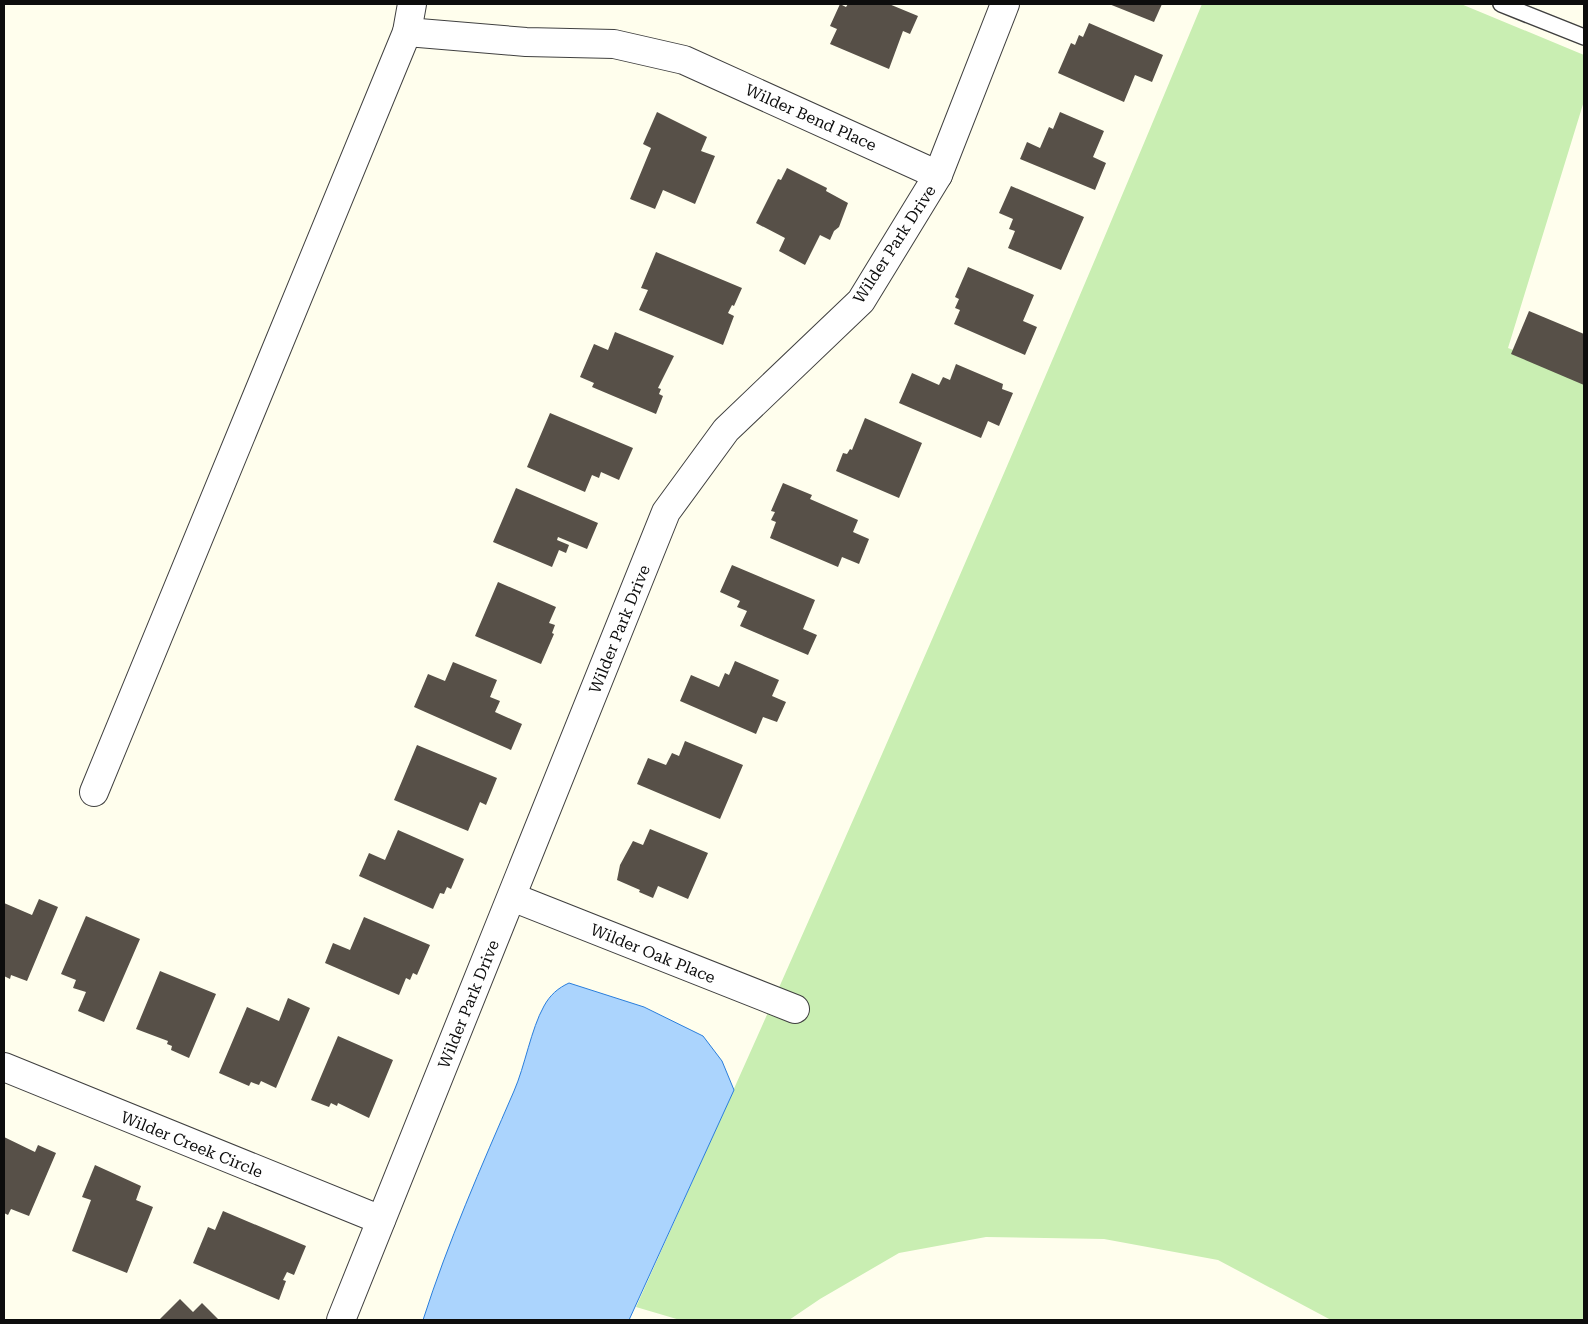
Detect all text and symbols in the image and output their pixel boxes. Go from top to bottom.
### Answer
street label: Wilder Bend Place [742,80,879,155]
street label: Wilder Park Drive [849,181,940,307]
street label: Wilder Park Drive [585,562,654,696]
street label: Wilder Oak Place [588,920,718,987]
street label: Wilder Park Drive [434,937,503,1071]
street label: Wilder Creek Circle [118,1107,266,1182]

